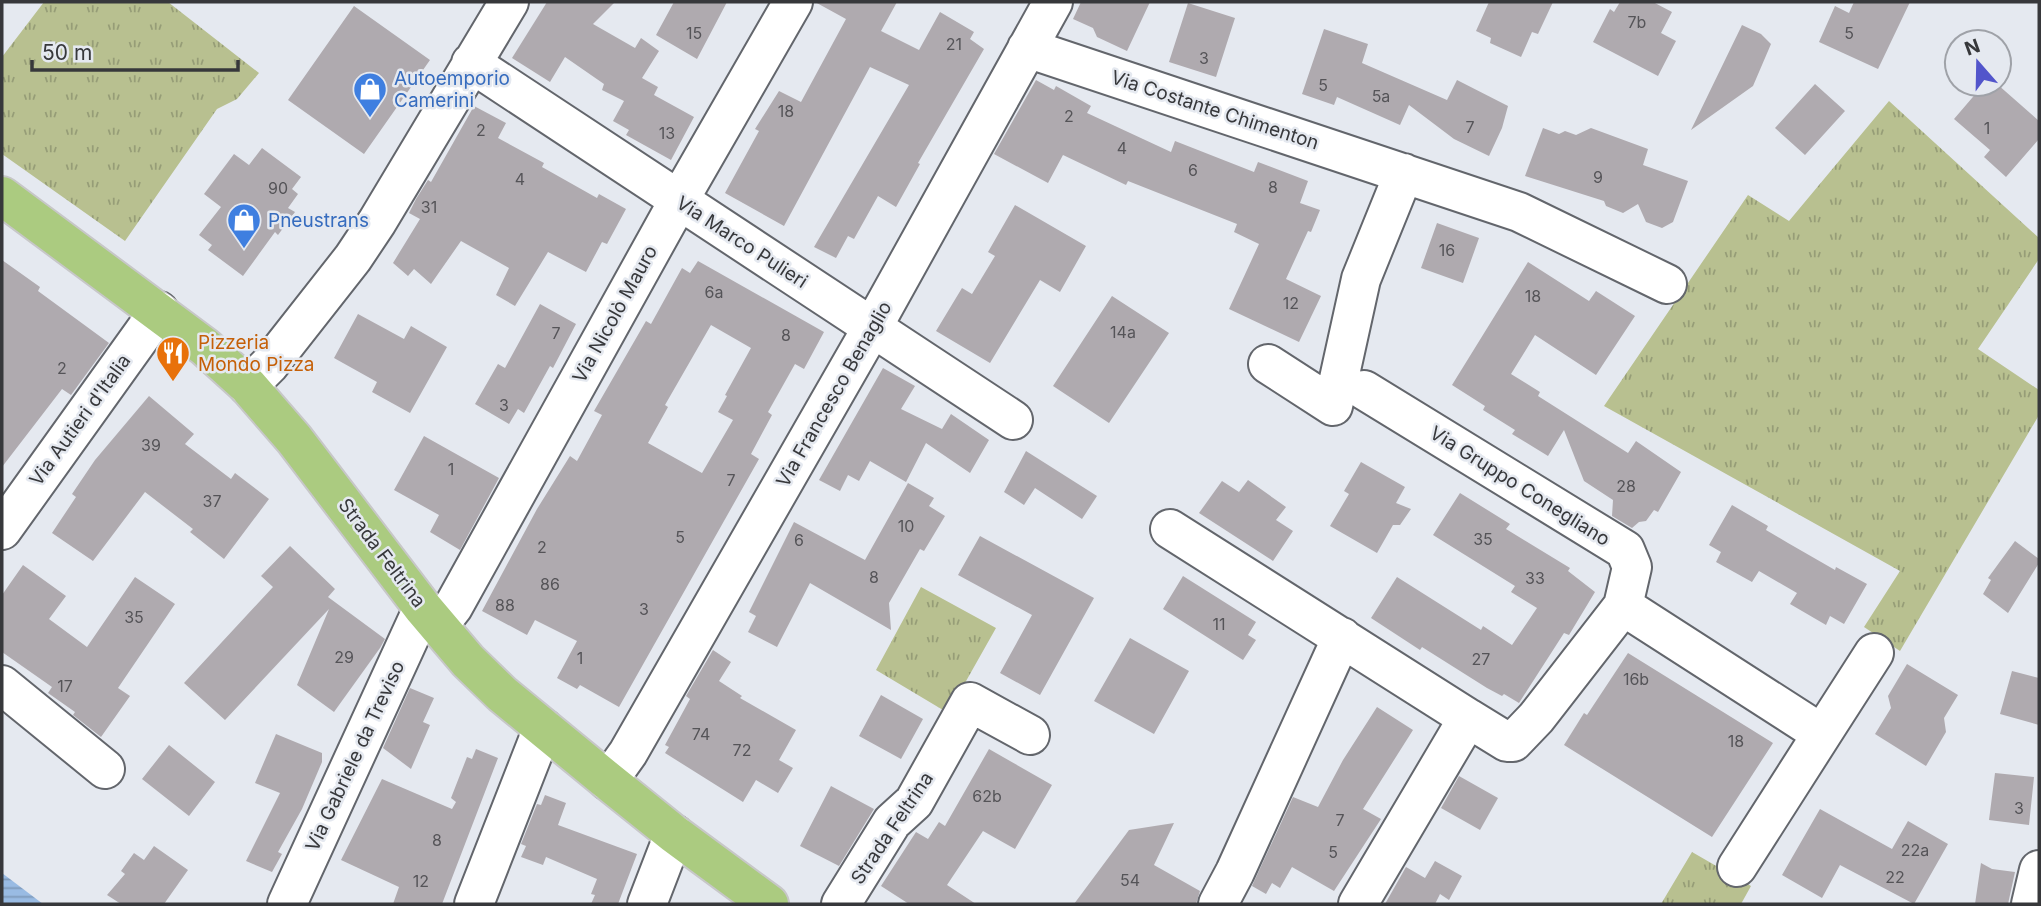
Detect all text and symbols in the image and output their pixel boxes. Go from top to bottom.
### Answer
house number: 7b [1628,12,1646,32]
house number: 15 [686,23,702,43]
house number: 5 [1844,23,1854,43]
scale bar [32,28,238,72]
north arrow [1943,28,2013,98]
house number: 21 [946,34,962,54]
text: N [1962,34,1983,61]
text: 50 m [42,40,92,65]
house number: 3 [1199,48,1209,68]
street label: Via Costante Chimenton [1108,66,1322,154]
place label: Autoemporio Camerini [394,67,510,112]
shop icon: Autoemporio Camerini [351,70,389,119]
house number: 5 [1318,75,1328,95]
house number: 5a [1372,86,1390,106]
house number: 18 [778,101,794,121]
house number: 2 [1064,106,1074,126]
house number: 7 [1465,117,1475,137]
house number: 1 [1984,118,1990,138]
house number: 2 [476,120,486,140]
house number: 13 [659,123,675,143]
house number: 4 [1117,138,1127,158]
house number: 6 [1188,160,1198,180]
house number: 9 [1593,167,1603,187]
house number: 4 [515,169,525,189]
house number: 8 [1268,177,1278,197]
house number: 90 [268,178,288,198]
street label: Via Marco Pulieri [672,191,812,293]
house number: 31 [421,197,437,217]
shop icon: Pneustrans [225,201,263,250]
place label: Pneustrans [268,209,369,232]
house number: 16 [1439,240,1455,260]
street label: Via Nicolò Mauro [568,241,662,387]
house number: 6a [705,282,723,302]
house number: 18 [1525,286,1541,306]
house number: 12 [1283,293,1299,313]
street label: Via Francesco Benaglio [771,297,897,491]
house number: 14a [1110,322,1136,342]
house number: 7 [551,323,561,343]
house number: 8 [781,325,791,345]
place label: Pizzeria Mondo Pizza [198,331,315,376]
restaurant icon: Pizzeria Mondo Pizza [154,334,192,383]
street label: Via Autieri d'Italia [25,350,135,490]
house number: 2 [57,358,67,378]
house number: 3 [499,395,509,415]
street label: Via Gruppo Conegliano [1426,421,1614,551]
house number: 39 [141,435,161,455]
house number: 1 [448,459,454,479]
house number: 7 [726,470,736,490]
house number: 28 [1616,476,1636,496]
house number: 37 [203,491,221,511]
street label: Strada Feltrina [334,494,430,612]
house number: 10 [898,516,914,536]
house number: 5 [675,527,685,547]
house number: 35 [1473,529,1493,549]
house number: 6 [794,530,804,550]
house number: 2 [537,537,547,557]
house number: 8 [869,567,879,587]
house number: 33 [1525,568,1545,588]
house number: 86 [540,574,560,594]
house number: 88 [495,595,515,615]
house number: 3 [639,599,649,619]
house number: 35 [124,607,144,627]
house number: 11 [1212,614,1226,634]
house number: 29 [334,647,354,667]
house number: 1 [577,648,583,668]
house number: 27 [1472,649,1490,669]
street label: Via Gabriele da Treviso [301,657,409,855]
house number: 16b [1623,669,1649,689]
house number: 17 [57,676,73,696]
house number: 74 [692,724,710,744]
house number: 18 [1728,731,1744,751]
house number: 72 [733,740,751,760]
street label: Strada Feltrina [846,767,938,889]
house number: 62b [972,786,1002,806]
house number: 3 [2014,798,2024,818]
house number: 7 [1335,810,1345,830]
house number: 8 [432,830,442,850]
house number: 22a [1901,840,1929,860]
house number: 5 [1328,842,1338,862]
house number: 22 [1885,867,1905,887]
house number: 54 [1120,870,1140,890]
house number: 12 [413,871,429,891]

